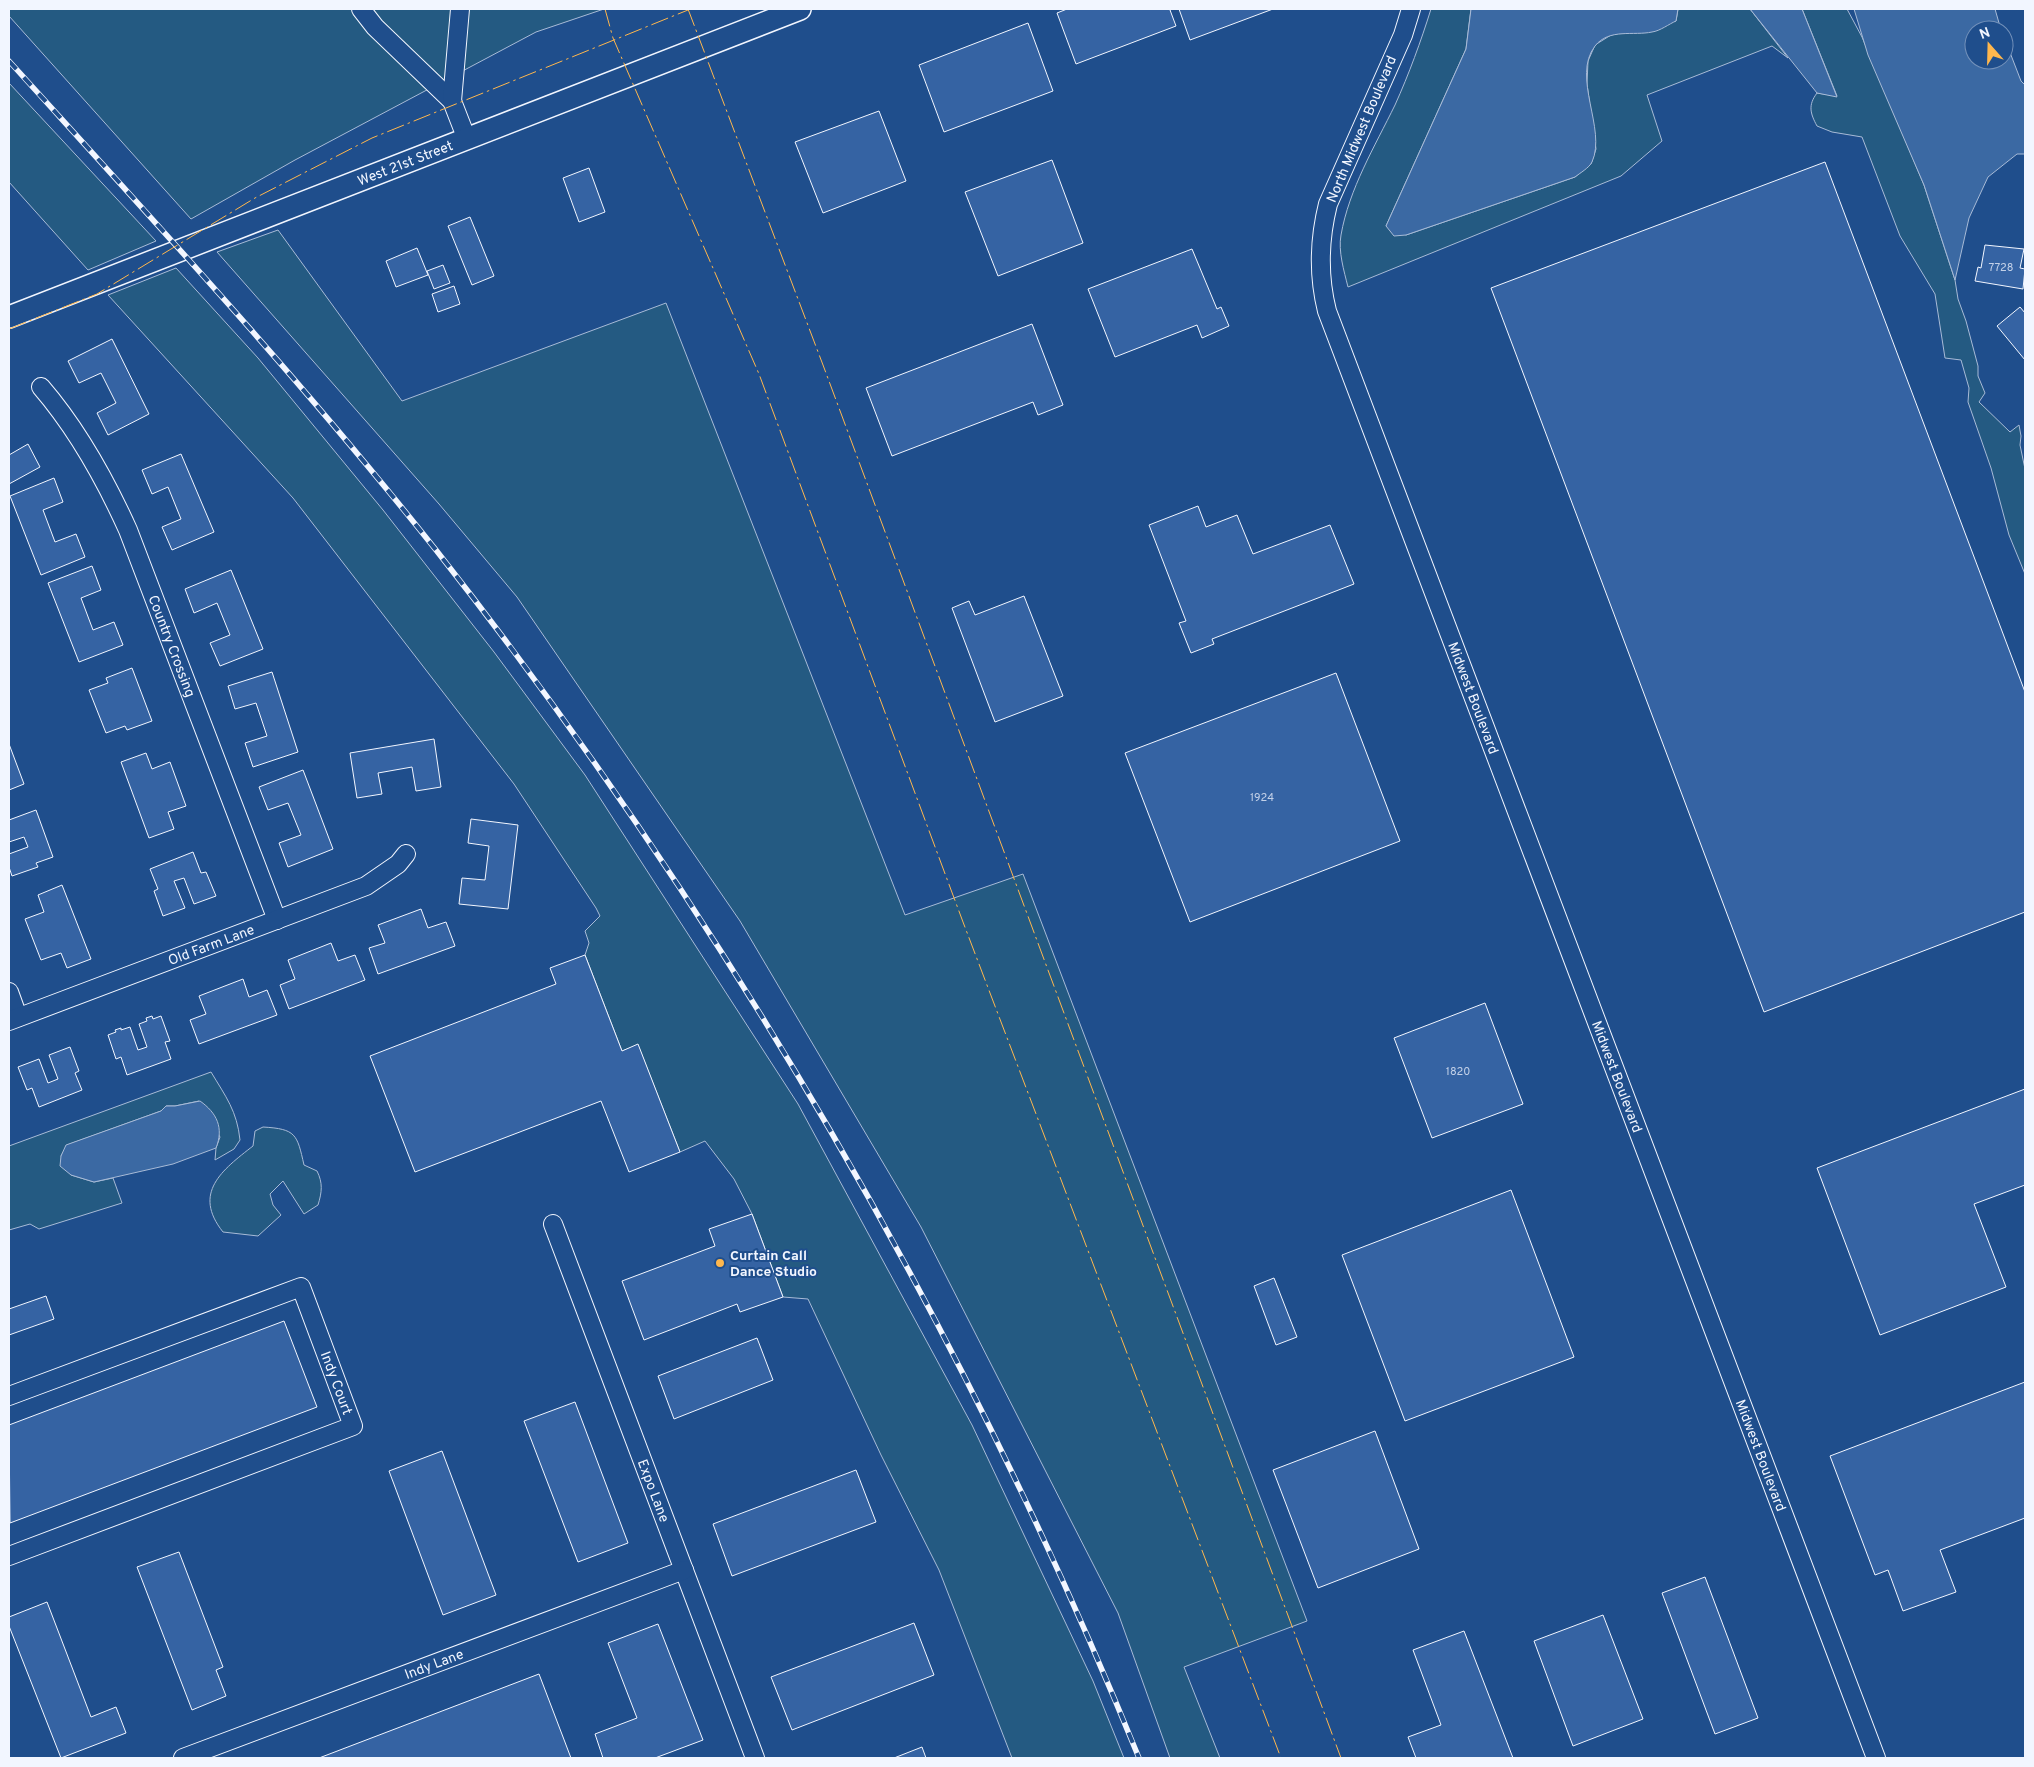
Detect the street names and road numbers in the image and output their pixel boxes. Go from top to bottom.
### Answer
street label: North Midwest Boulevard [1324,54,1401,206]
street label: West 21st Street [355,138,456,190]
street label: Country Crossing [144,593,198,700]
street label: Midwest Boulevard [1443,640,1501,757]
street label: Old Farm Lane [166,922,257,970]
street label: Midwest Boulevard [1587,1019,1645,1135]
street label: Indy Court [316,1349,355,1417]
street label: Midwest Boulevard [1731,1397,1789,1514]
street label: Expo Lane [633,1457,672,1525]
street label: Indy Lane [403,1646,466,1684]

